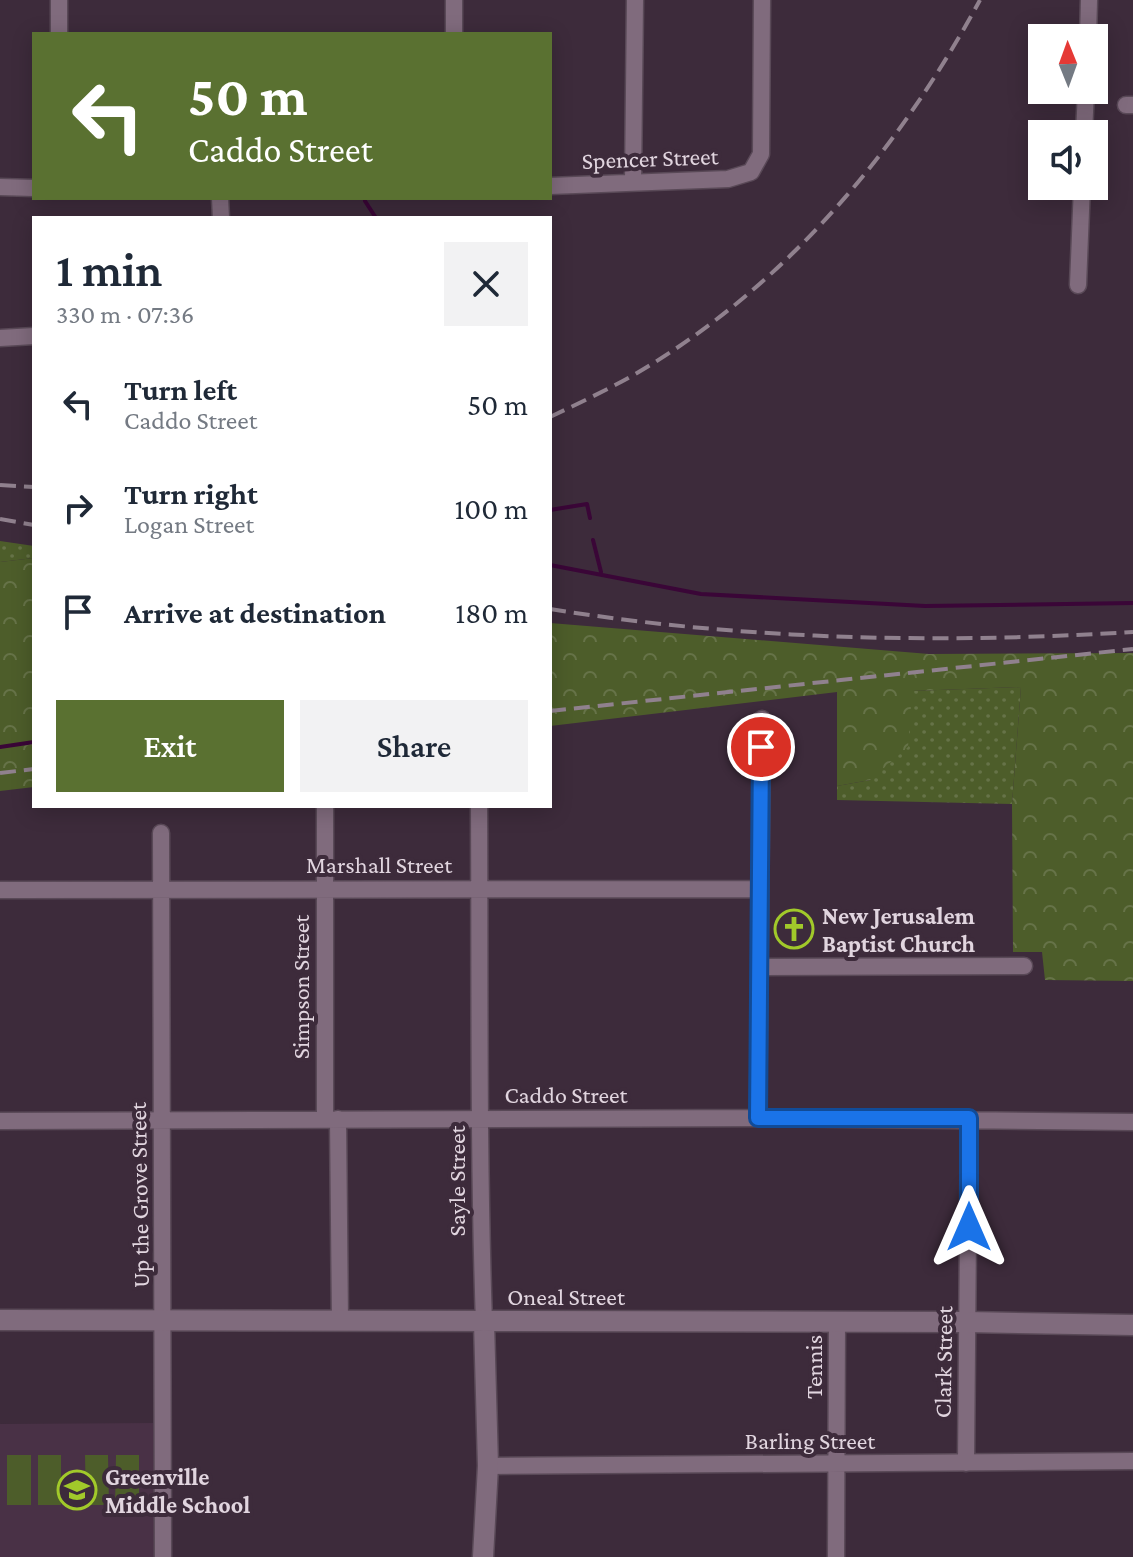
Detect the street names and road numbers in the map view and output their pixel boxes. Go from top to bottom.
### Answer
street label: Spencer Street [581,142,720,174]
street label: Marshall Street [306,851,453,878]
street label: Simpson Street [287,914,314,1059]
street label: Caddo Street [504,1081,629,1108]
street label: Up the Grove Street [124,1101,154,1288]
street label: Sayle Street [443,1125,470,1236]
street label: Oneal Street [507,1283,626,1310]
street label: Clark Street [929,1305,957,1418]
street label: Tennis [800,1335,827,1399]
street label: Barling Street [745,1427,876,1454]

